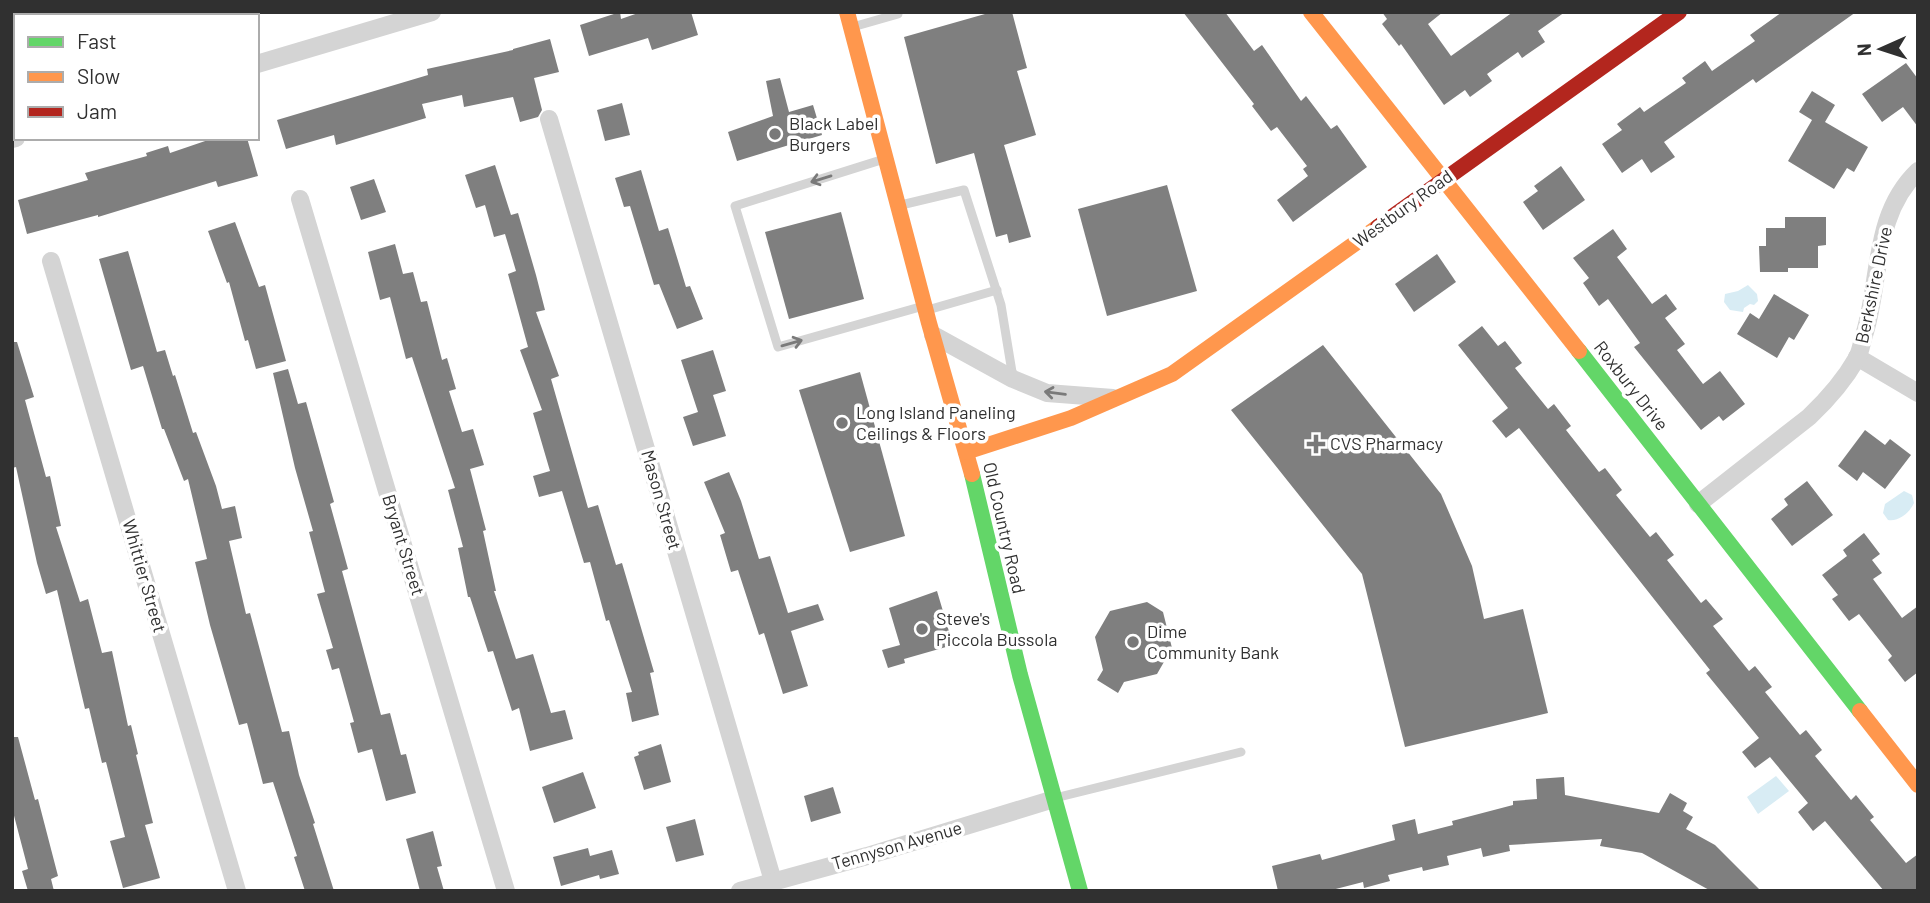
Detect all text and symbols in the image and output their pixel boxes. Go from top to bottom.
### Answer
legend [14,14,259,140]
north arrow [1846,14,1916,84]
text: Fast [77,28,117,53]
text: N [1852,43,1875,57]
text: Slow [77,63,120,88]
text: Jam [77,98,117,123]
place label: Black Label Burgers [789,112,878,155]
marker: Black Label Burgers [767,126,783,142]
street label: Westbury Road [1348,165,1457,252]
one-way arrow [810,173,832,186]
street label: Berkshire Drive [1850,224,1896,345]
one-way arrow [780,336,802,349]
street label: Roxbury Drive [1590,336,1674,435]
one-way arrow [1044,386,1067,399]
place label: Long Island Paneling Ceilings & Floors [856,401,1016,444]
marker: Long Island Paneling Ceilings & Floors [834,415,850,431]
place label: CVS Pharmacy [1330,432,1443,454]
marker: CVS Pharmacy [1308,436,1324,452]
street label: Mason Street [637,447,687,552]
street label: Old Country Road [979,460,1031,596]
street label: Bryant Street [378,491,430,598]
street label: Whittier Street [118,517,172,635]
place label: Steve's Piccola Bussola [936,607,1057,650]
place label: Dime Community Bank [1147,620,1279,663]
marker: Steve's Piccola Bussola [914,621,930,637]
marker: Dime Community Bank [1125,634,1141,650]
street label: Tennyson Avenue [829,816,964,874]

